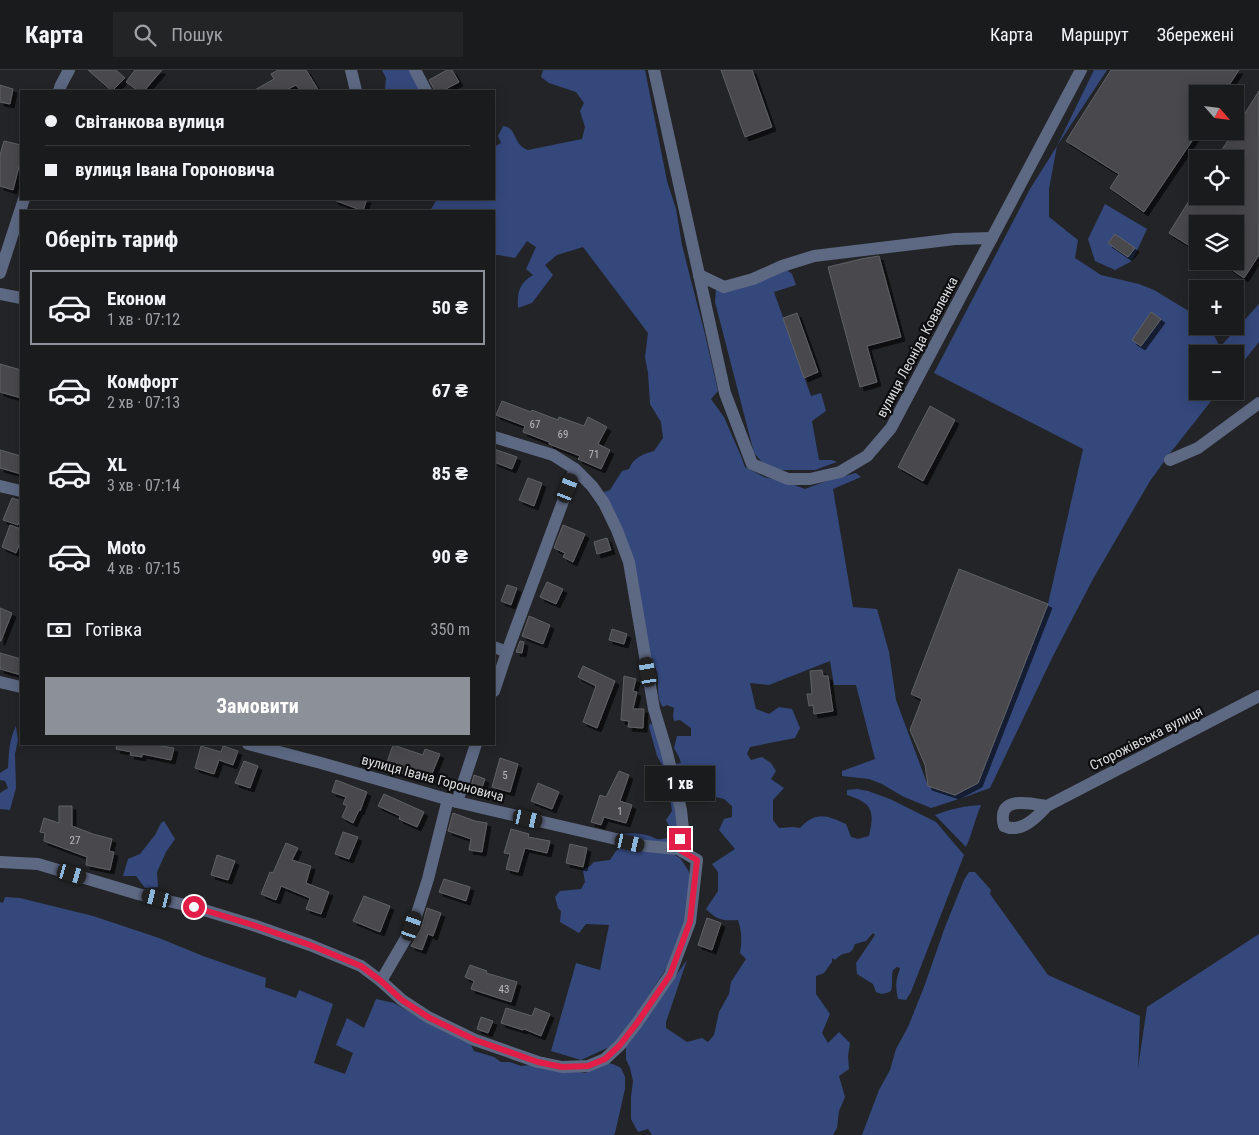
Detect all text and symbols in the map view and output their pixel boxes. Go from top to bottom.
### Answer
search box [113,12,463,57]
text: Карта [25,21,83,49]
icon: search [131,21,159,49]
text: Пошук [171,23,223,46]
text: Карта [990,24,1033,45]
text: Маршрут [1061,24,1129,45]
text: Збережені [1157,24,1234,45]
north arrow [1189,85,1244,140]
map controls [1189,85,1244,400]
text: Світанкова вулиця [75,110,225,133]
button: locate [1189,150,1244,205]
text: вулиця Івана Гороновича [75,158,274,181]
button: layers [1189,215,1244,270]
text: Оберіть тариф [45,227,178,252]
street label: вулиця Леоніда Коваленка [873,274,961,420]
button: + [1189,280,1244,335]
icon: car [47,285,92,330]
text: Економ [107,287,166,310]
text: 50 ₴ [432,296,468,319]
text: 1 хв · 07:12 [107,310,180,329]
button: − [1189,345,1244,400]
icon: car [47,368,92,413]
text: Комфорт [107,370,179,393]
text: 67 ₴ [432,379,468,402]
text: 2 хв · 07:13 [107,393,180,412]
house number: 67 [530,418,540,431]
house number: 69 [558,428,568,441]
house number: 71 [589,448,599,461]
icon: car [47,451,92,496]
text: XL [107,453,127,476]
text: 85 ₴ [432,462,468,485]
car [555,471,580,505]
text: 3 хв · 07:14 [107,476,180,495]
icon: car [47,534,92,579]
text: Moto [107,536,146,559]
text: 90 ₴ [432,545,468,568]
text: 4 хв · 07:15 [107,559,180,578]
icon: cash [45,616,73,644]
text: Готівка [85,618,142,641]
text: 350 m [431,620,470,639]
car [638,656,657,688]
button: Замовити [45,677,470,735]
street label: Сторожівська вулиця [1087,703,1205,773]
street label: вулиця Івана Гороновича [360,751,506,805]
callout: 1 хв [645,766,715,802]
house number: 5 [502,769,508,782]
text: 1 хв [667,774,693,793]
house number: 1 [617,805,623,818]
car [511,808,544,830]
route end [669,828,691,850]
car [613,832,646,854]
house number: 27 [70,834,80,847]
car [55,863,88,885]
car [140,887,173,909]
route start [183,896,205,918]
car [400,909,423,943]
house number: 43 [499,983,509,996]

